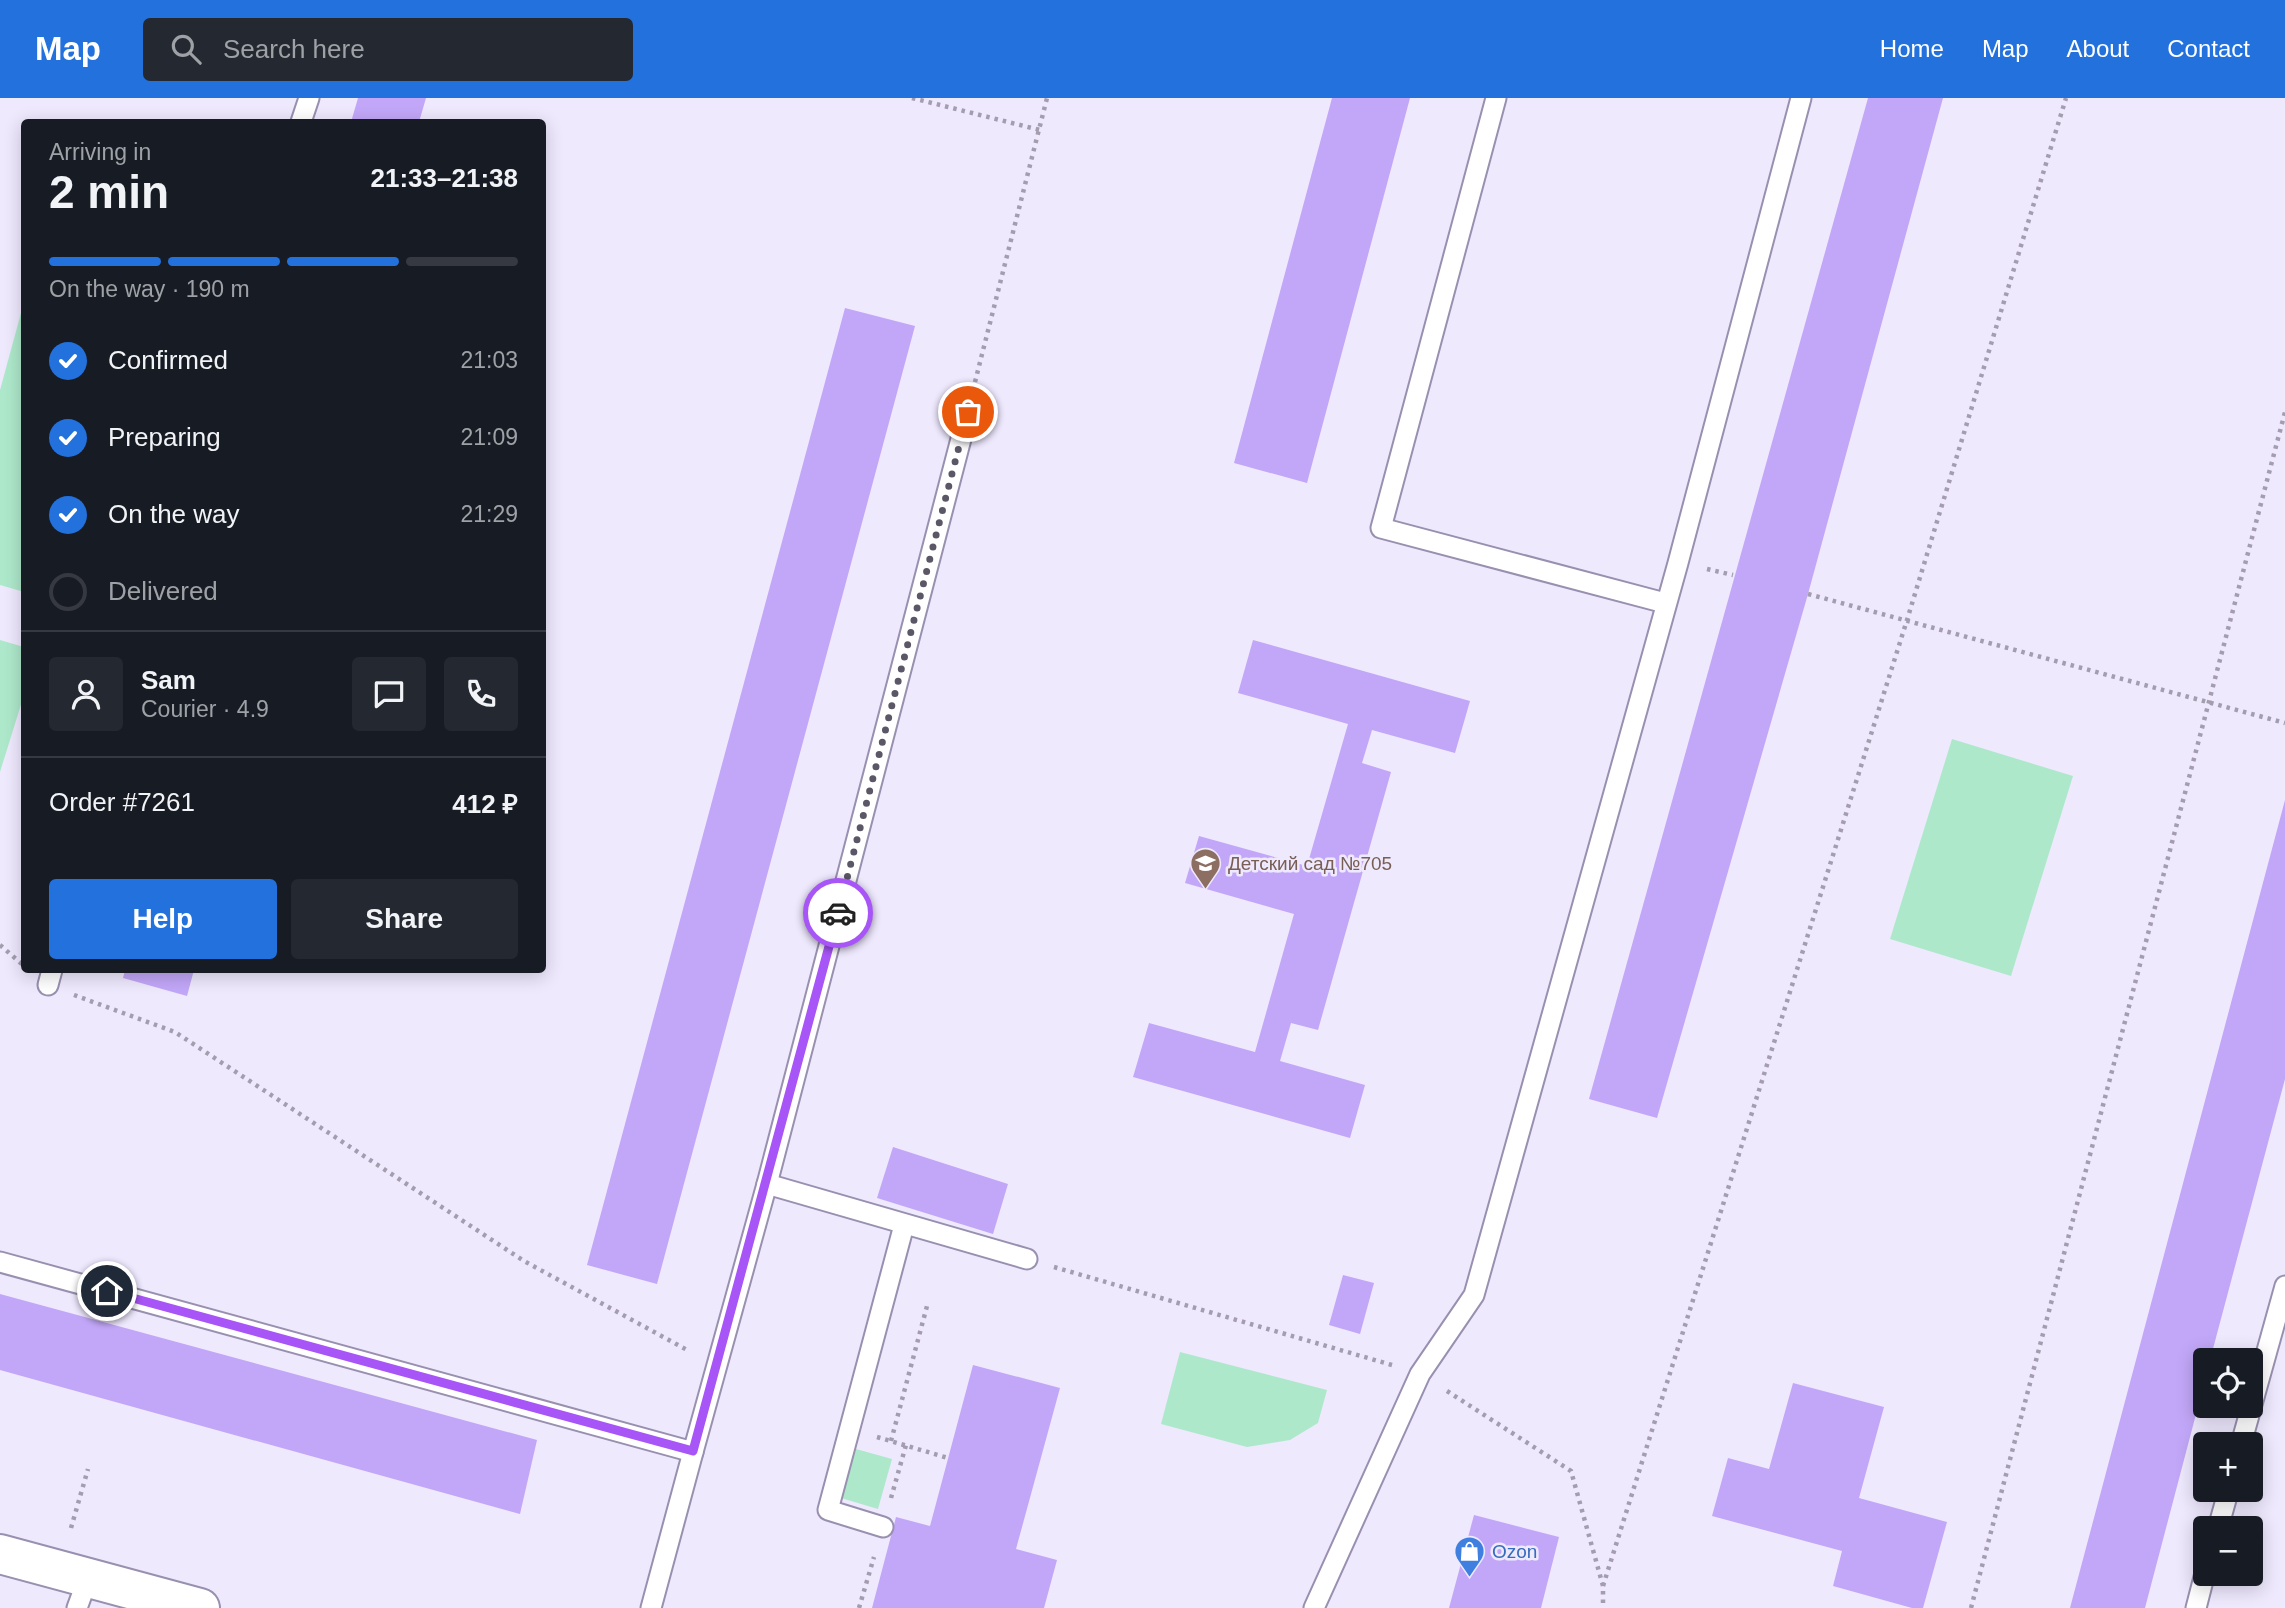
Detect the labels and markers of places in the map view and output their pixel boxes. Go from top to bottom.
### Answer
pin [938,382,998,442]
school or university icon: Детский сад №705 [1188,846,1222,890]
place label: Детский сад №705 [1228,853,1392,874]
pin [77,1261,137,1321]
shop icon: Ozon [1452,1534,1486,1578]
place label: Ozon [1492,1541,1537,1562]

